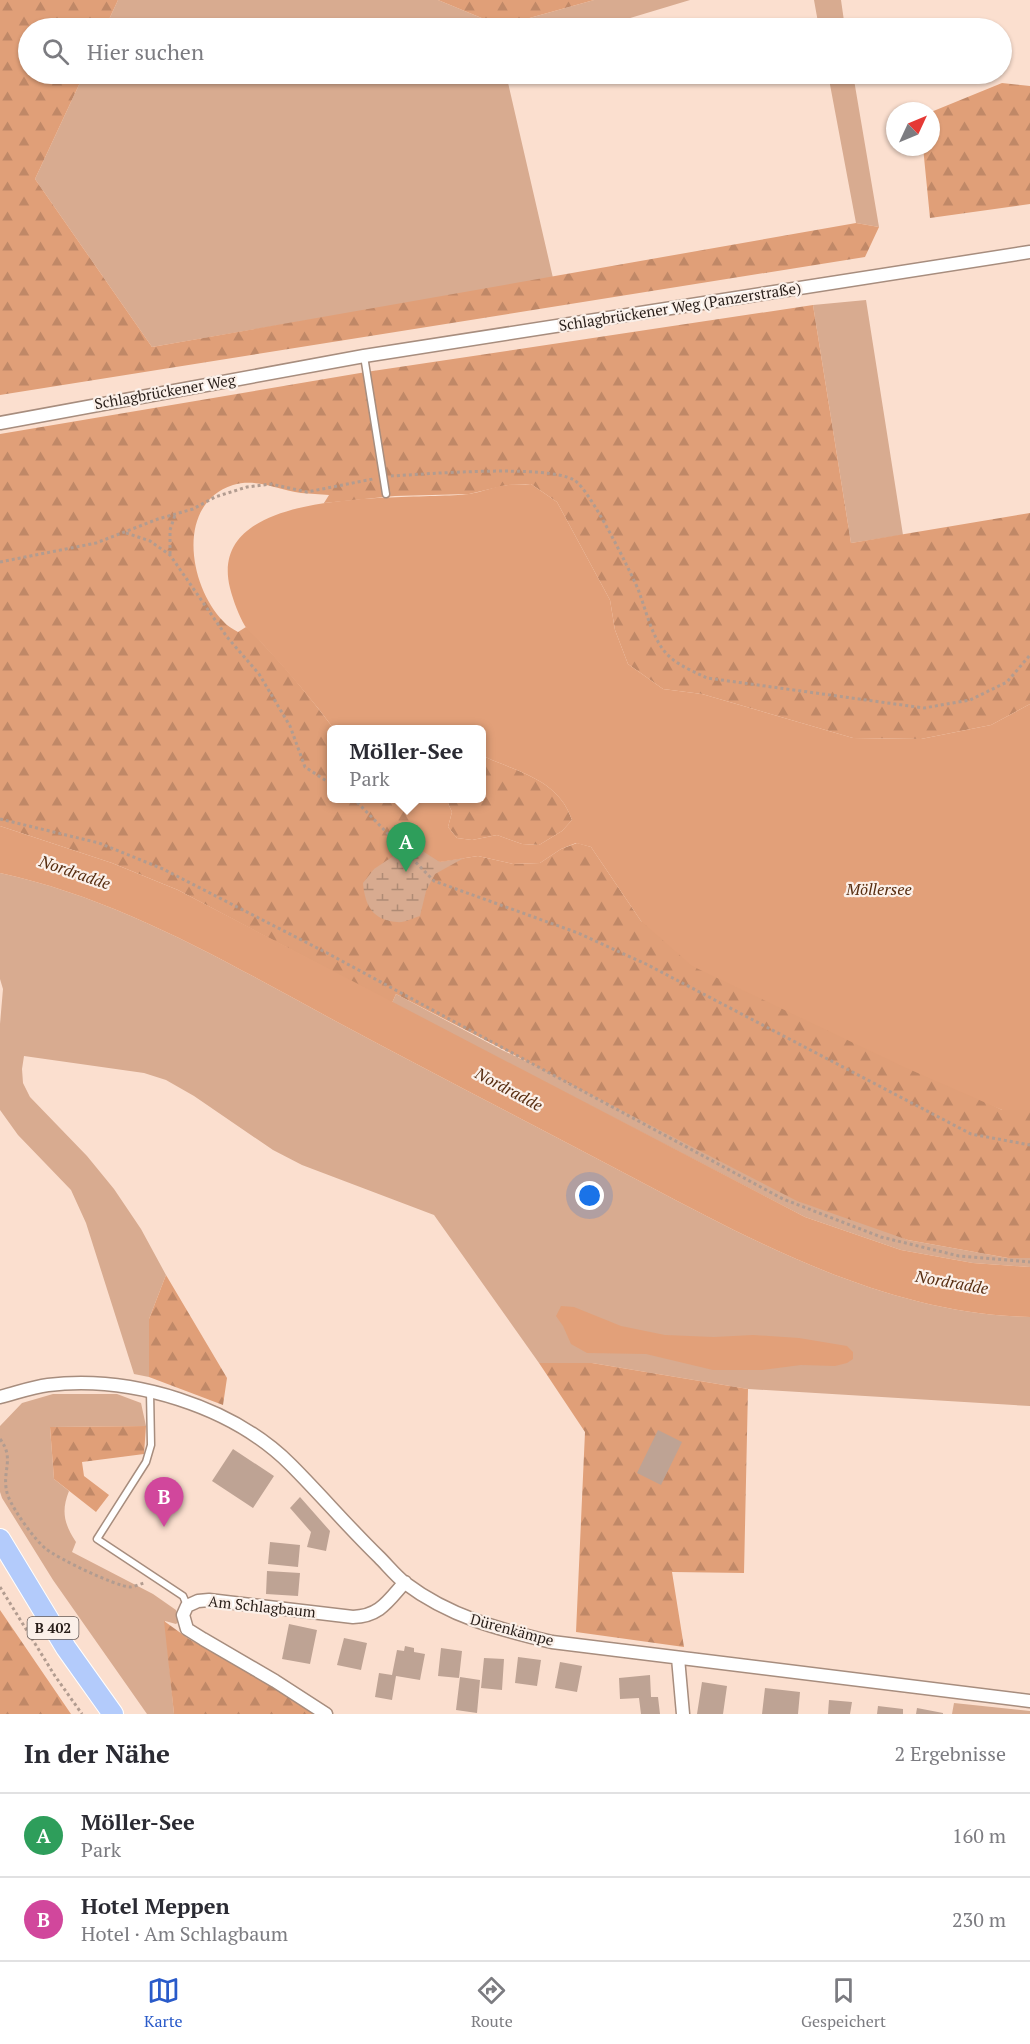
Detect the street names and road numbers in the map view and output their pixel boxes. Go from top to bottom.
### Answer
street label: Schlagbrückener Weg (Panzerstraße) [557,277,802,335]
street label: Schlagbrückener Weg [93,369,238,413]
street label: Am Schlagbaum [207,1590,317,1622]
street label: Dürenkämpe [468,1608,556,1650]
road number: B 402 [28,1617,78,1639]

